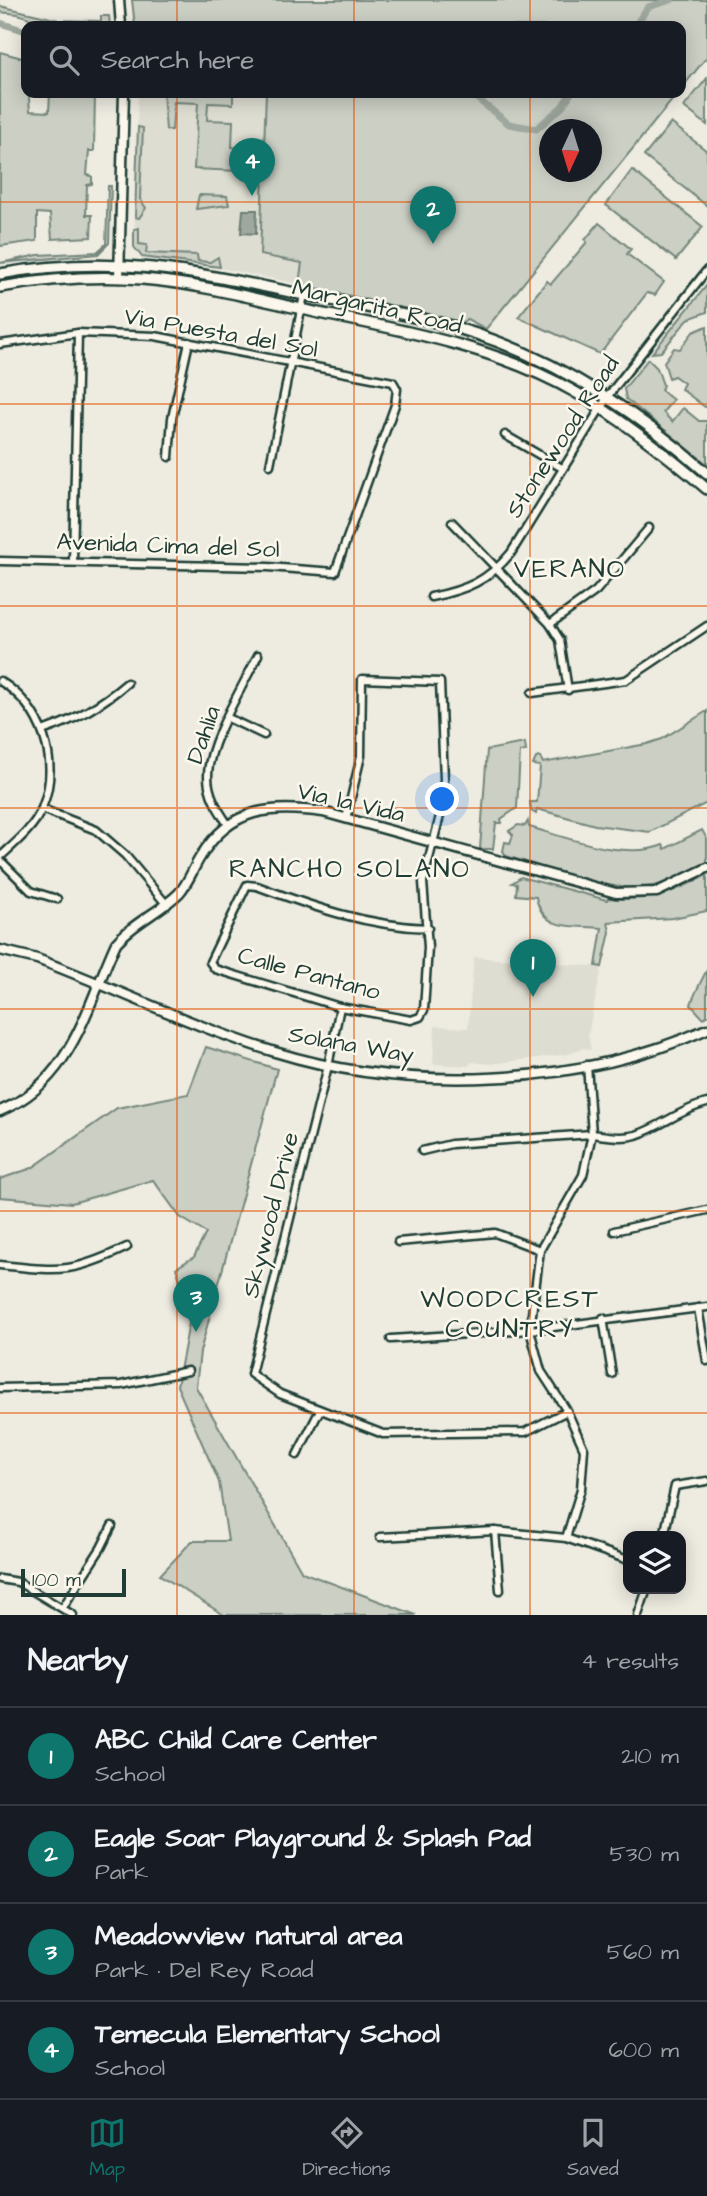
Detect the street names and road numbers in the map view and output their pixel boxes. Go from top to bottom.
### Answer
street label: Margarita Road [288,271,465,344]
street label: Via Puesta del Sol [122,299,320,367]
street label: Stonewood Road [498,349,628,525]
street label: Avenida Cima del Sol [56,525,280,567]
street label: Dahlia [178,701,230,769]
street label: Via la Vida [294,774,408,832]
street label: Calle Pantano [234,939,385,1009]
street label: Solana Way [285,1017,416,1074]
street label: Skywood Drive [234,1129,309,1302]

